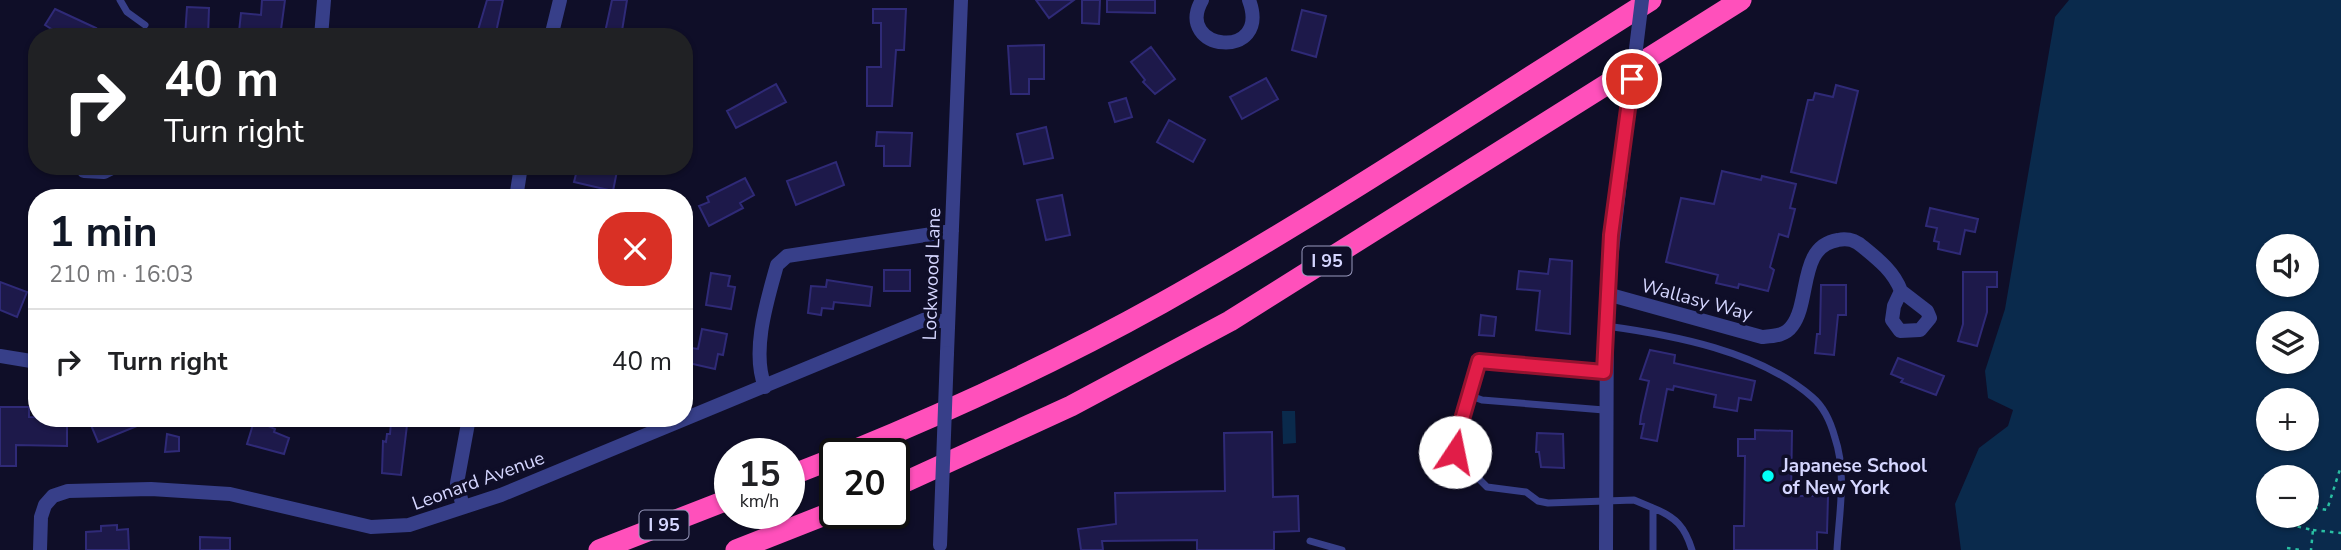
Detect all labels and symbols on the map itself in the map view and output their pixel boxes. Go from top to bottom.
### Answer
pin [1602,49,1662,109]
street label: Lockwood Lane [917,207,947,341]
road number: I 95 [1302,246,1352,276]
street label: Wallasy Way [1638,273,1756,327]
position arrow [1418,415,1492,489]
speed limit sign: 20 [819,438,910,529]
street label: Leonard Avenue [409,445,548,517]
place label: Japanese School of New York [1781,453,1927,501]
marker: Japanese School of New York [1760,468,1776,484]
road number: I 95 [640,510,688,540]

